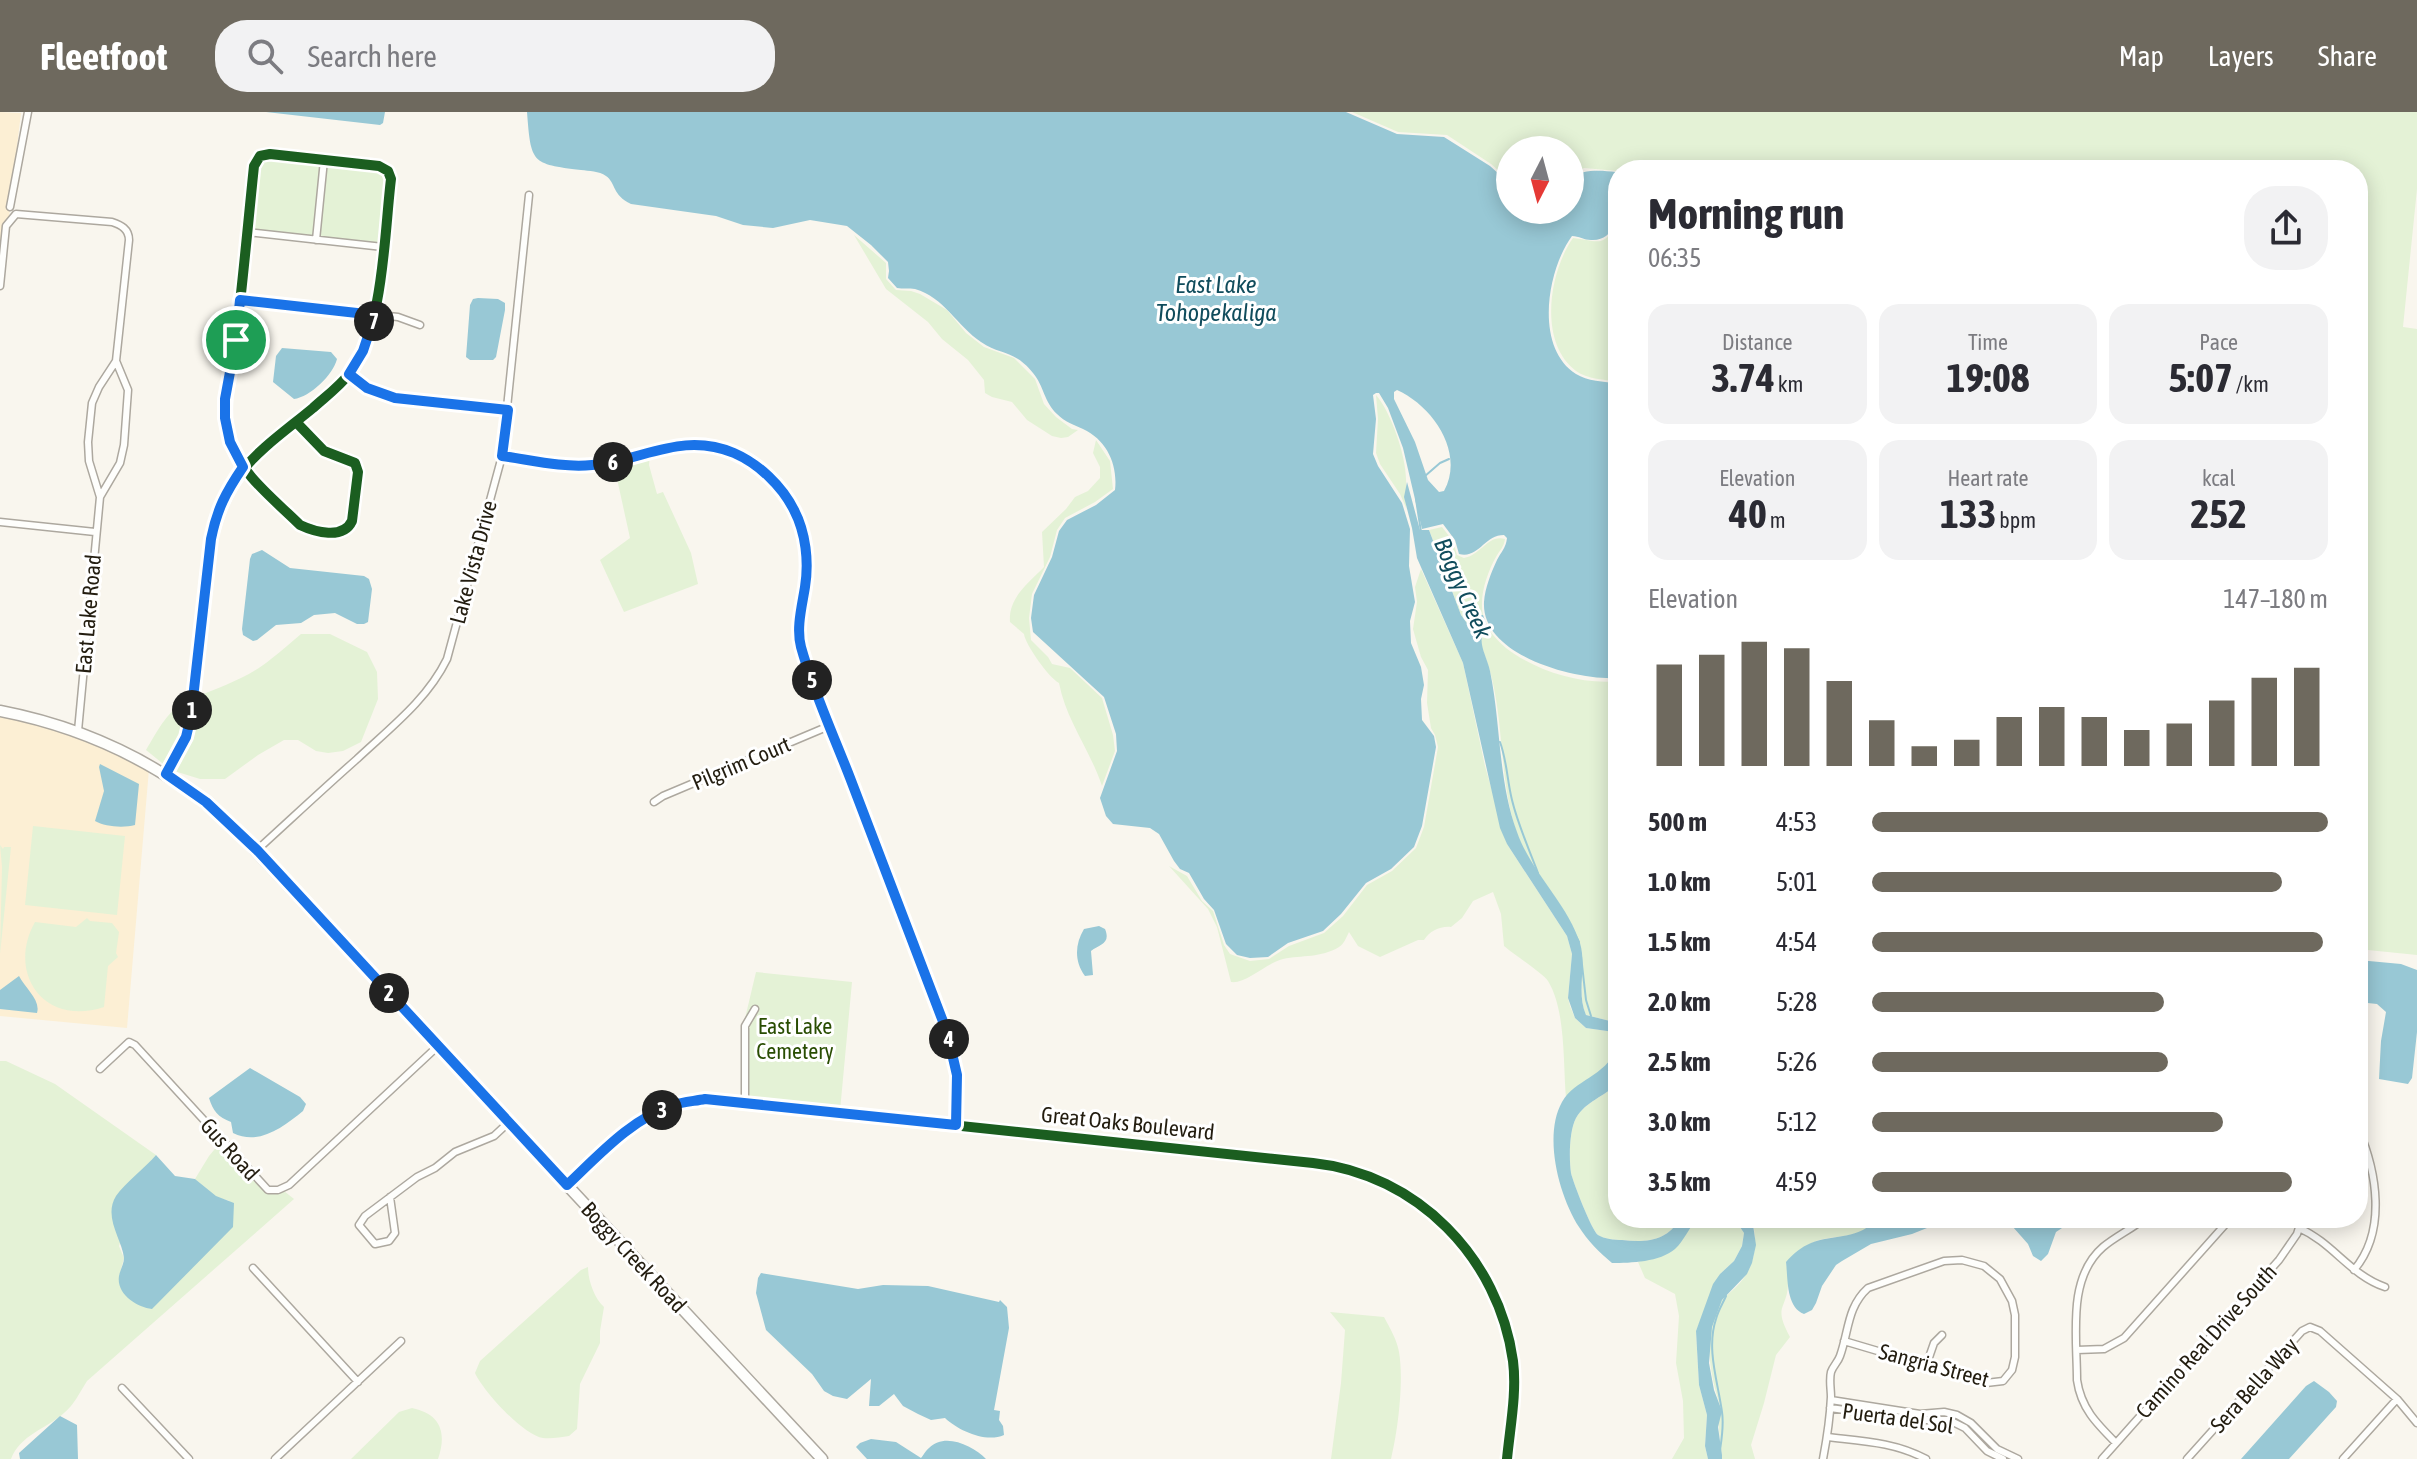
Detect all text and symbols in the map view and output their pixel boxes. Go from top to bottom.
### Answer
search box [215,20,775,92]
icon: search [243,34,287,78]
text: Fleetfoot [40,35,167,78]
text: Search here [307,39,437,73]
text: Map [2119,40,2164,72]
text: Layers [2208,40,2274,72]
text: Share [2318,40,2377,72]
north arrow [1496,136,1584,224]
map controls [1496,136,1584,224]
button: share [2244,186,2328,270]
text: Morning run [1648,188,1844,238]
text: 06:35 [1648,243,1702,273]
water label: East Lake Tohopekaliga [1156,271,1276,326]
pin: 7 [354,301,394,341]
pin [202,306,270,374]
text: 7 [369,308,379,334]
icon: arrive [214,318,258,362]
text: Distance [1722,329,1793,355]
text: Time [1968,329,2008,355]
text: Pace [2199,329,2238,355]
text: 3.74 [1711,355,1775,400]
text: 19:08 [1946,355,2030,400]
text: 5:07 [2169,355,2233,400]
text: km [1775,371,1803,397]
text: /km [2233,371,2269,397]
pin: 6 [593,442,633,482]
text: 6 [608,449,618,475]
text: Elevation [1719,465,1795,491]
text: Heart rate [1947,465,2029,491]
text: kcal [2202,465,2235,491]
text: 40 [1729,491,1767,536]
text: 133 [1940,491,1996,536]
text: 252 [2190,491,2247,536]
street label: Lake Vista Drive [444,497,502,627]
text: m [1767,507,1786,533]
text: bpm [1996,507,2036,533]
water label: Boggy Creek [1429,534,1497,643]
street label: East Lake Road [70,553,106,675]
text: Elevation [1648,584,1738,614]
text: 147–180 m [2223,584,2328,614]
pin: 5 [792,660,832,700]
text: 5 [807,667,817,693]
pin: 1 [172,690,212,730]
text: 1 [187,697,197,723]
street label: Pilgrim Court [688,731,794,795]
text: 500 m [1648,807,1707,837]
text: 4:53 [1776,807,1817,837]
text: 1.0 km [1648,867,1711,897]
text: 5:01 [1776,867,1818,897]
text: 1.5 km [1648,927,1711,957]
text: 4:54 [1776,927,1817,957]
pin: 2 [369,973,409,1013]
text: 2 [384,980,394,1006]
text: 2.0 km [1648,987,1711,1017]
text: 5:28 [1776,987,1817,1017]
park label: East Lake Cemetery [756,1013,834,1064]
pin: 4 [929,1019,969,1059]
text: 4 [944,1026,954,1052]
text: 2.5 km [1648,1047,1711,1077]
text: 5:26 [1776,1047,1817,1077]
pin: 3 [642,1090,682,1130]
text: 3 [657,1097,667,1123]
street label: Great Oaks Boulevard [1040,1101,1216,1145]
text: 3.0 km [1648,1107,1711,1137]
text: 5:12 [1776,1107,1817,1137]
street label: Gus Road [195,1112,265,1186]
text: 3.5 km [1648,1167,1711,1197]
text: 4:59 [1776,1167,1817,1197]
street label: Boggy Creek Road [576,1196,692,1318]
street label: Camino Real Drive South [2130,1259,2282,1423]
street label: Sera Bella Way [2205,1332,2303,1438]
street label: Sangria Street [1876,1338,1992,1392]
street label: Puerta del Sol [1841,1397,1955,1439]

